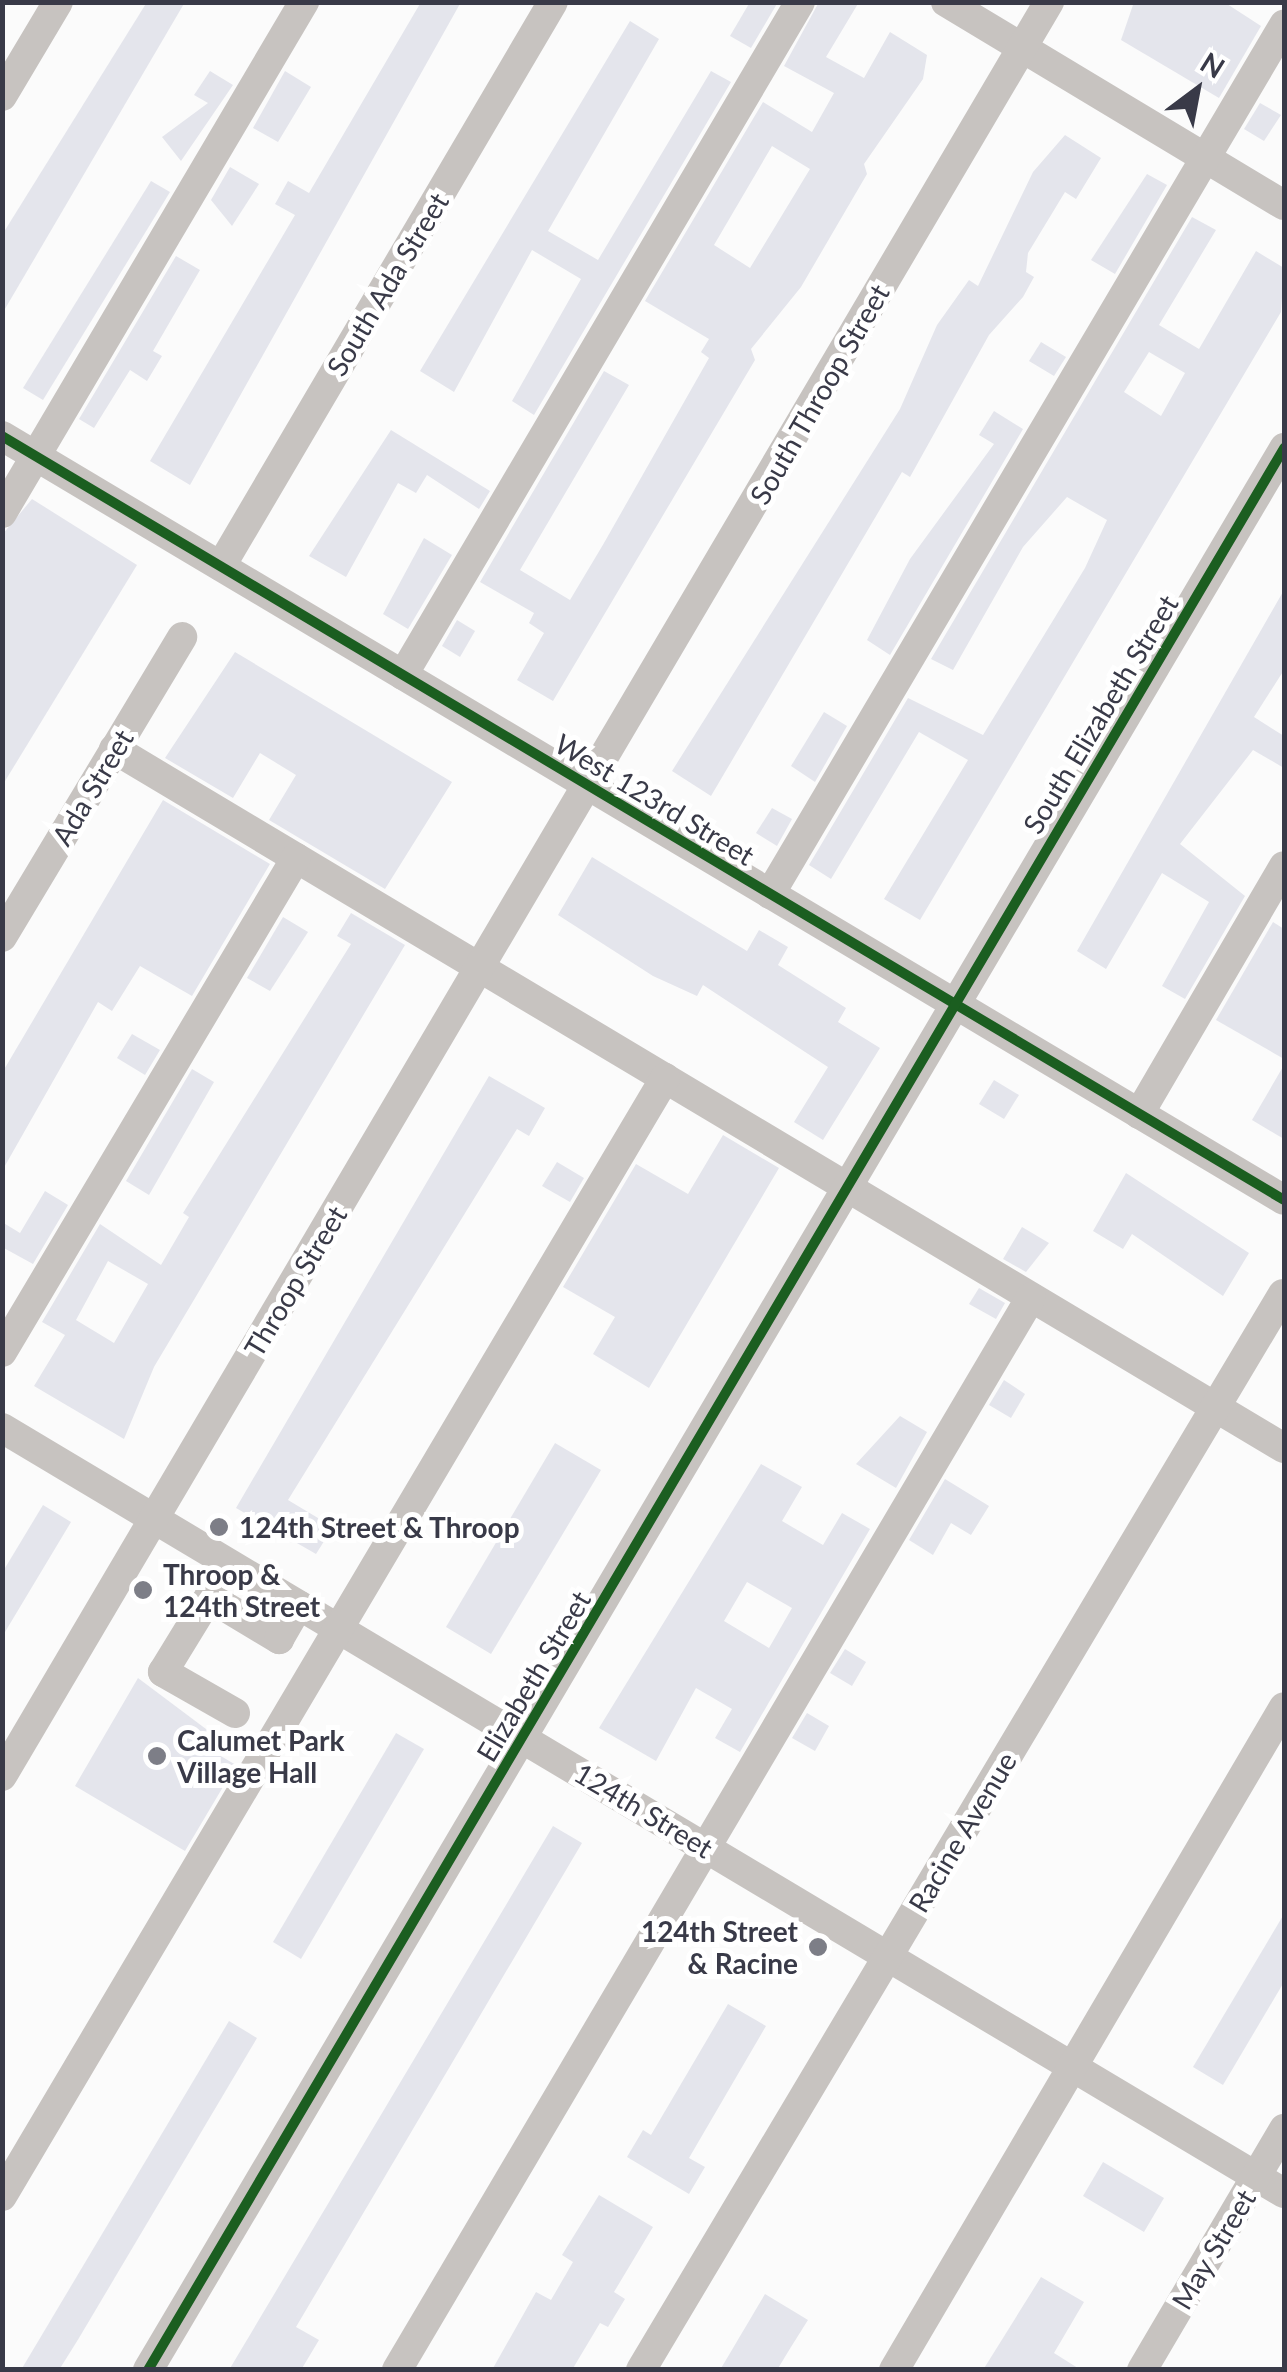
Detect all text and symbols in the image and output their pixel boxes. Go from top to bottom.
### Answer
north arrow [1147,40,1247,140]
text: N [1195,44,1231,85]
street label: South Ada Street [319,186,455,382]
street label: South Throop Street [742,278,896,510]
street label: South Elizabeth Street [1015,589,1185,839]
street label: Ada Street [44,723,140,851]
street label: West 123rd Street [549,726,761,872]
street label: Throop Street [237,1200,353,1362]
place label: 124th Street & Throop [239,1510,520,1544]
marker: 124th Street & Throop [208,1516,230,1538]
place label: Throop & 124th Street [163,1557,320,1623]
marker: Throop & 124th Street [132,1579,154,1601]
street label: Elizabeth Street [469,1585,597,1767]
place label: Calumet Park Village Hall [177,1723,344,1789]
marker: Calumet Park Village Hall [146,1745,168,1767]
street label: Racine Avenue [901,1746,1023,1918]
street label: 124th Street [569,1756,719,1864]
place label: 124th Street & Racine [641,1914,798,1980]
marker: 124th Street & Racine [807,1936,829,1958]
street label: May Street [1164,2183,1262,2315]

